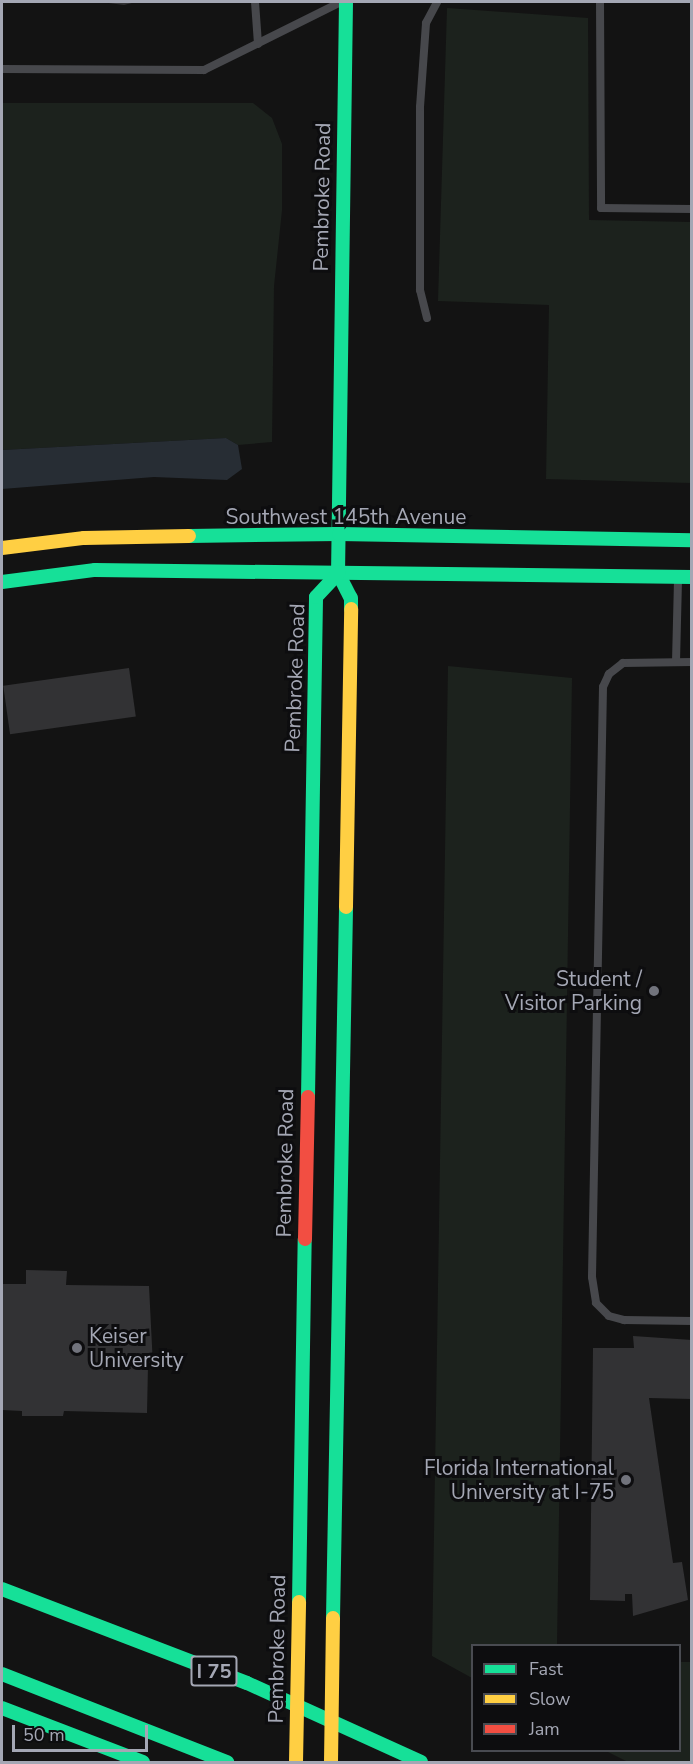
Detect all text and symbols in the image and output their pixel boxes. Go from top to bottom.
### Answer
street label: Pembroke Road [308,122,336,272]
street label: Southwest 145th Avenue [226,504,466,530]
street label: Pembroke Road [280,603,310,753]
place label: Student / Visitor Parking [505,966,642,1016]
marker: Student / Visitor Parking [647,984,661,998]
street label: Pembroke Road [271,1088,299,1238]
place label: Keiser University [89,1323,184,1373]
marker: Keiser University [70,1341,84,1355]
place label: Florida International University at I-75 [424,1455,614,1505]
marker: Florida International University at I-75 [619,1473,633,1487]
street label: Pembroke Road [263,1574,291,1724]
legend [471,1644,681,1752]
road number: I 75 [190,1654,238,1688]
text: Fast [529,1657,563,1681]
text: Slow [529,1687,570,1711]
scale bar [15,1713,152,1751]
text: Jam [529,1717,560,1741]
text: 50 m [23,1723,65,1747]

